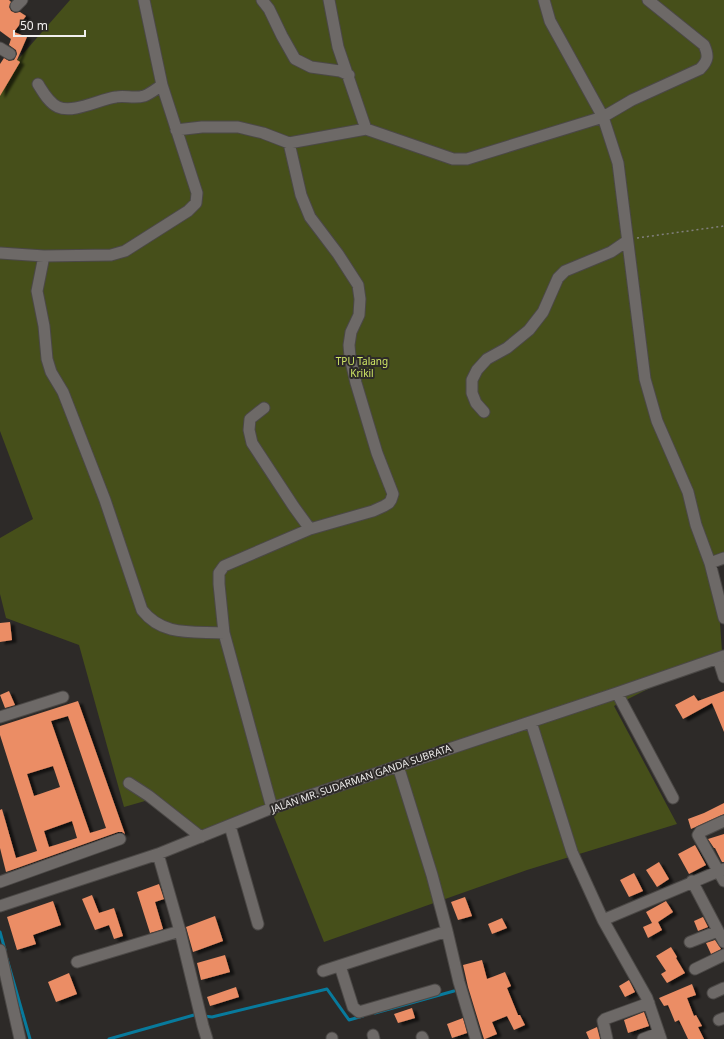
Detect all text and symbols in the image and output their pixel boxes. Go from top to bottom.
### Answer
scale bar [14,12,85,38]
text: 50 m [20,17,48,34]
park label: TPU Talang Krikil [336,354,388,380]
street label: JALAN MR. SUDARMAN GANDA SUBRATA [268,740,453,816]

